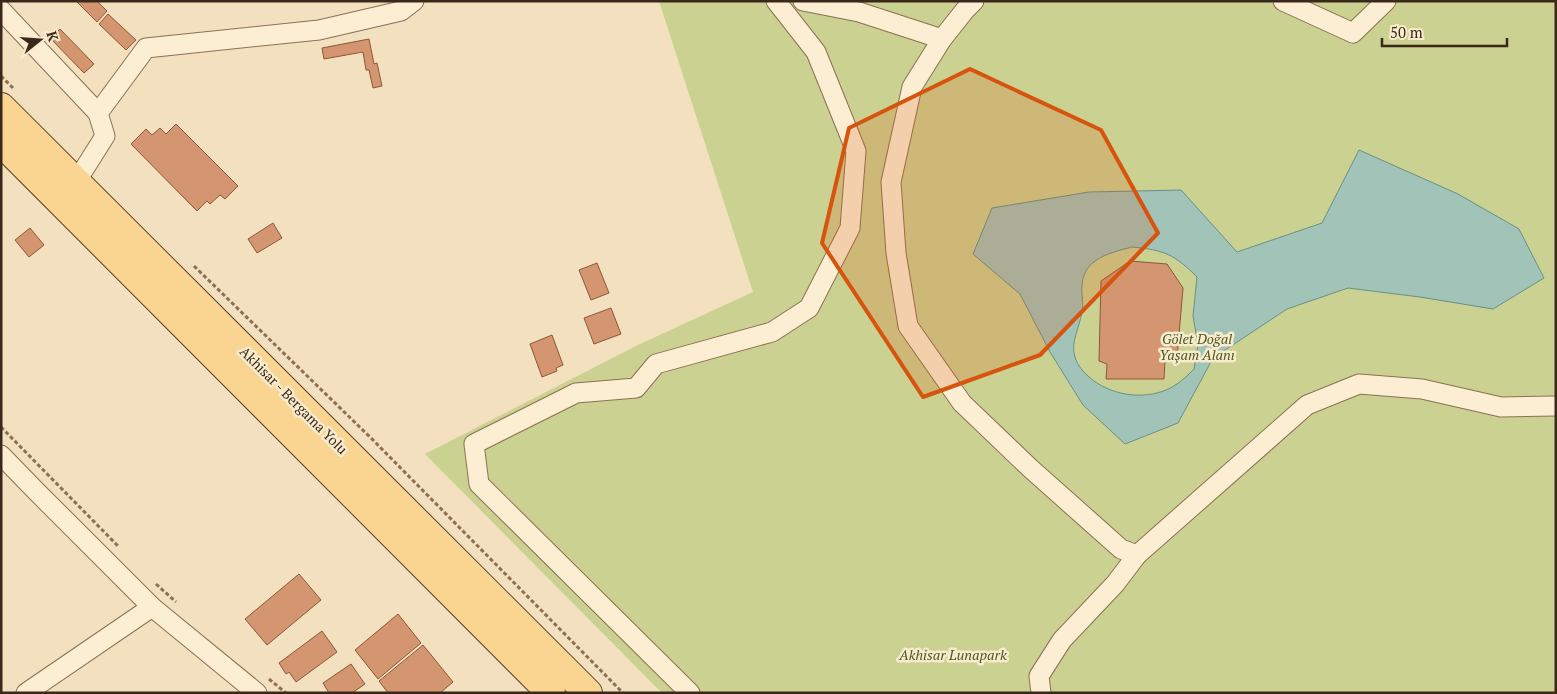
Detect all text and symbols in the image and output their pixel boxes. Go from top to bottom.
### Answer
north arrow [15,15,65,65]
scale bar [1382,15,1507,47]
text: 50 m [1390,22,1423,42]
text: K [42,29,63,44]
park label: Gölet Doğal Yaşam Alanı [1159,329,1235,364]
street label: Akhisar - Bergama Yolu [236,342,352,458]
park label: Akhisar Lunapark [898,645,1007,664]

